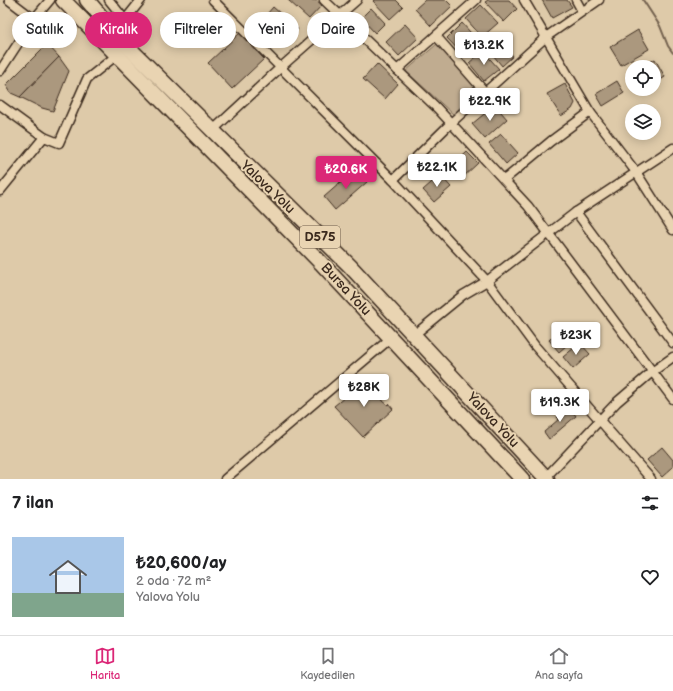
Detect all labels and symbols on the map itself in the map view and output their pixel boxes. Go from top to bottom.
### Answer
pin: ₺13.2K [451,32,517,66]
pin: ₺22.9K [457,88,523,122]
pin: ₺22.1K [404,154,470,188]
street label: Yalova Yolu [237,156,299,217]
pin: ₺20.6K [313,156,379,190]
road number: D575 [300,226,340,248]
street label: Bursa Yolu [317,259,375,319]
pin: ₺23K [552,322,600,356]
pin: ₺28K [340,374,388,408]
street label: Yalova Yolu [463,388,523,451]
pin: ₺19.3K [527,389,593,423]

